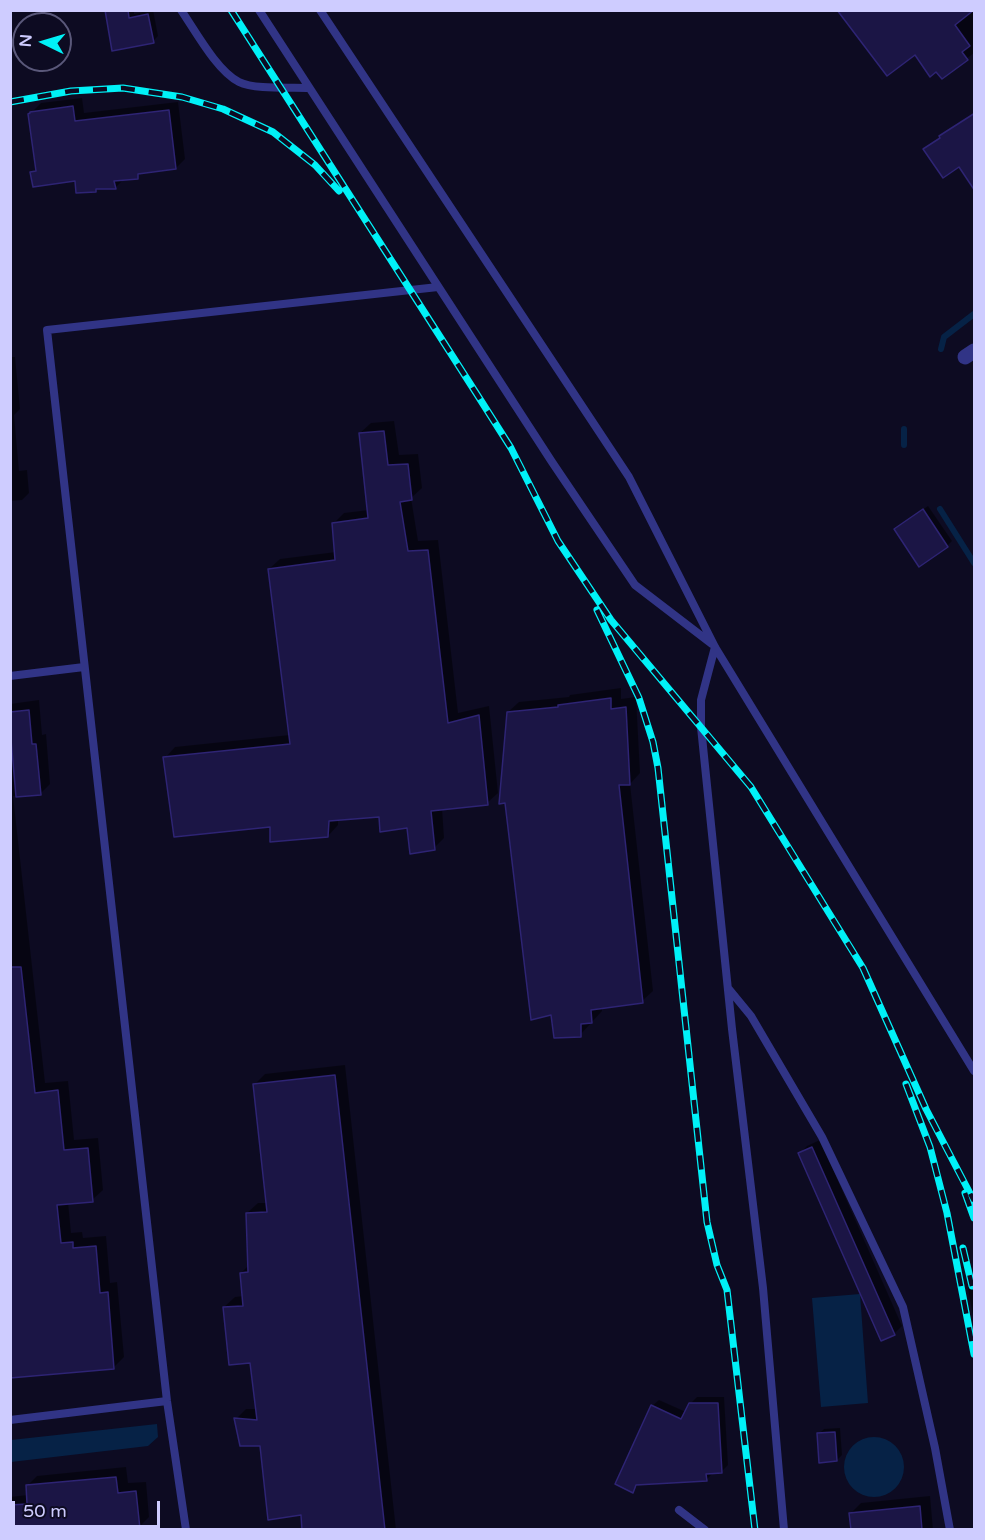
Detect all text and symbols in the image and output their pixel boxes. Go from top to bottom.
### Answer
north arrow [12,12,72,72]
text: N [16,33,37,48]
scale bar [15,1489,164,1527]
text: 50 m [23,1500,67,1522]

